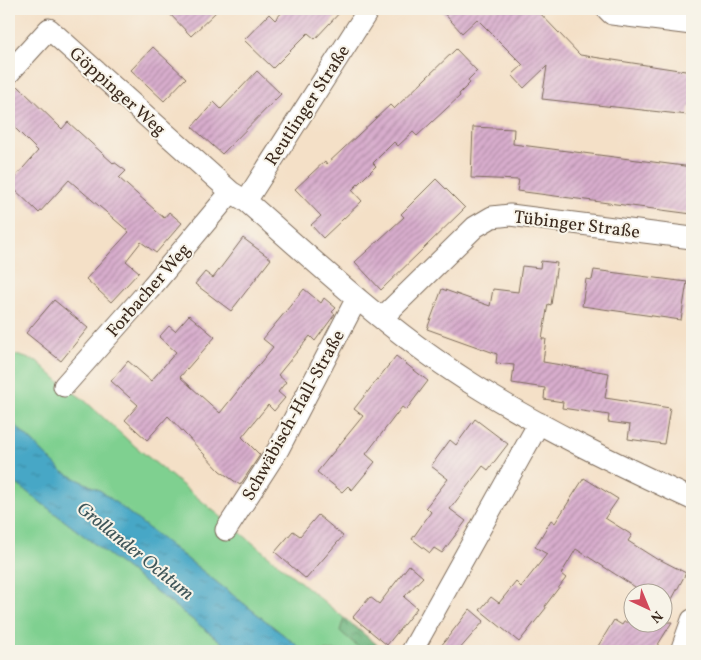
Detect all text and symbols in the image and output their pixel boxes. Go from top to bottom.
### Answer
street label: Reutlinger Straße [260,41,357,171]
street label: Göppinger Weg [63,42,171,142]
street label: Tübinger Straße [512,205,641,246]
street label: Forbacher Weg [101,239,197,343]
street label: Schwäbisch-Hall-Straße [237,326,352,506]
water label: Grollander Ochtum [71,496,199,607]
north arrow [624,582,674,632]
text: N [646,606,666,627]

